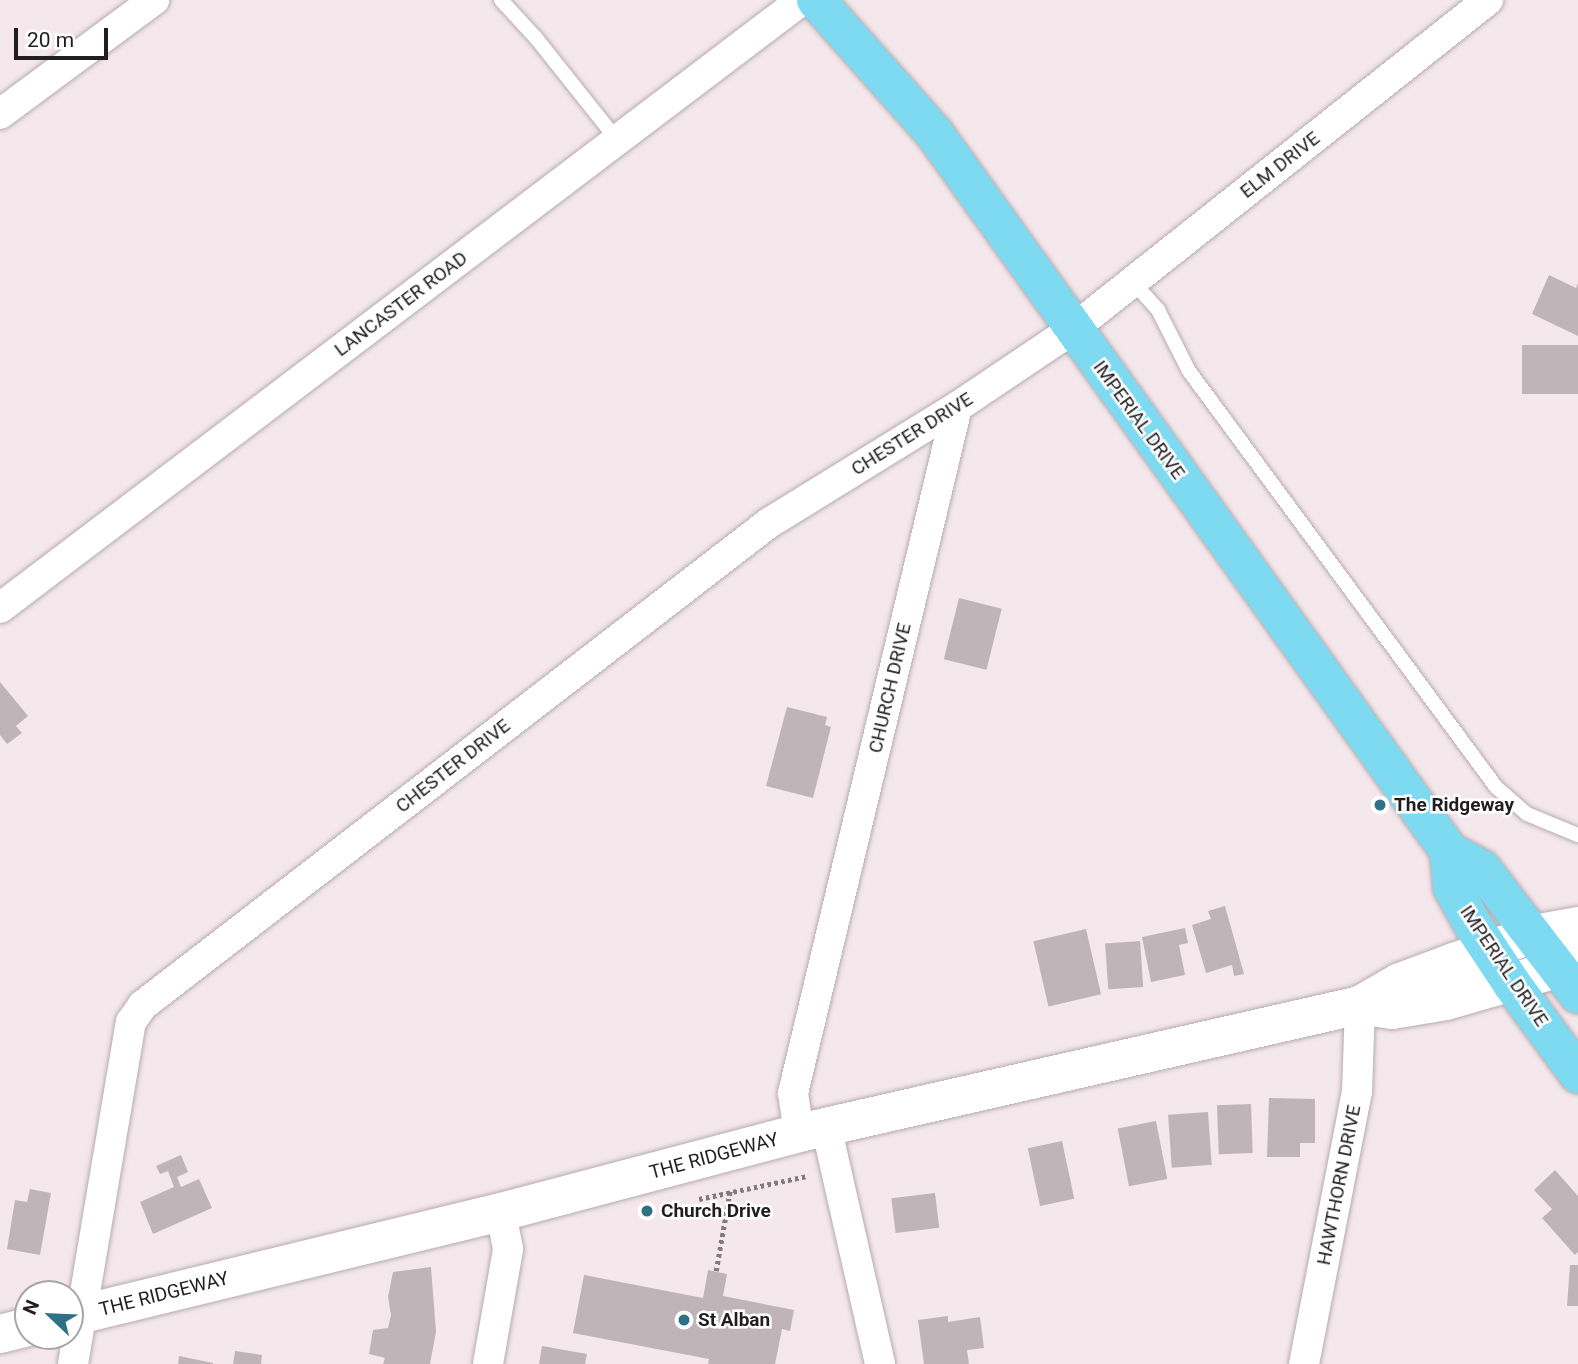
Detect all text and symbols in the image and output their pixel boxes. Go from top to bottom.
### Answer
scale bar [18,14,112,58]
text: 20 m [27,28,74,52]
street label: ELM DRIVE [1236,127,1324,203]
street label: LANCASTER ROAD [330,247,472,361]
street label: IMPERIAL DRIVE [1088,356,1190,484]
street label: CHESTER DRIVE [847,388,977,480]
street label: CHURCH DRIVE [864,621,916,755]
street label: CHESTER DRIVE [391,714,515,818]
place label: The Ridgeway [1394,794,1514,816]
marker: The Ridgeway [1372,797,1388,813]
street label: IMPERIAL DRIVE [1455,901,1553,1031]
street label: HAWTHORN DRIVE [1312,1103,1366,1267]
street label: THE RIDGEWAY [647,1128,781,1184]
place label: Church Drive [661,1200,771,1222]
marker: Church Drive [639,1203,655,1219]
street label: THE RIDGEWAY [97,1267,231,1321]
north arrow [14,1280,84,1350]
text: N [18,1297,44,1318]
place label: St Alban [698,1309,770,1331]
marker: St Alban [676,1312,692,1328]

